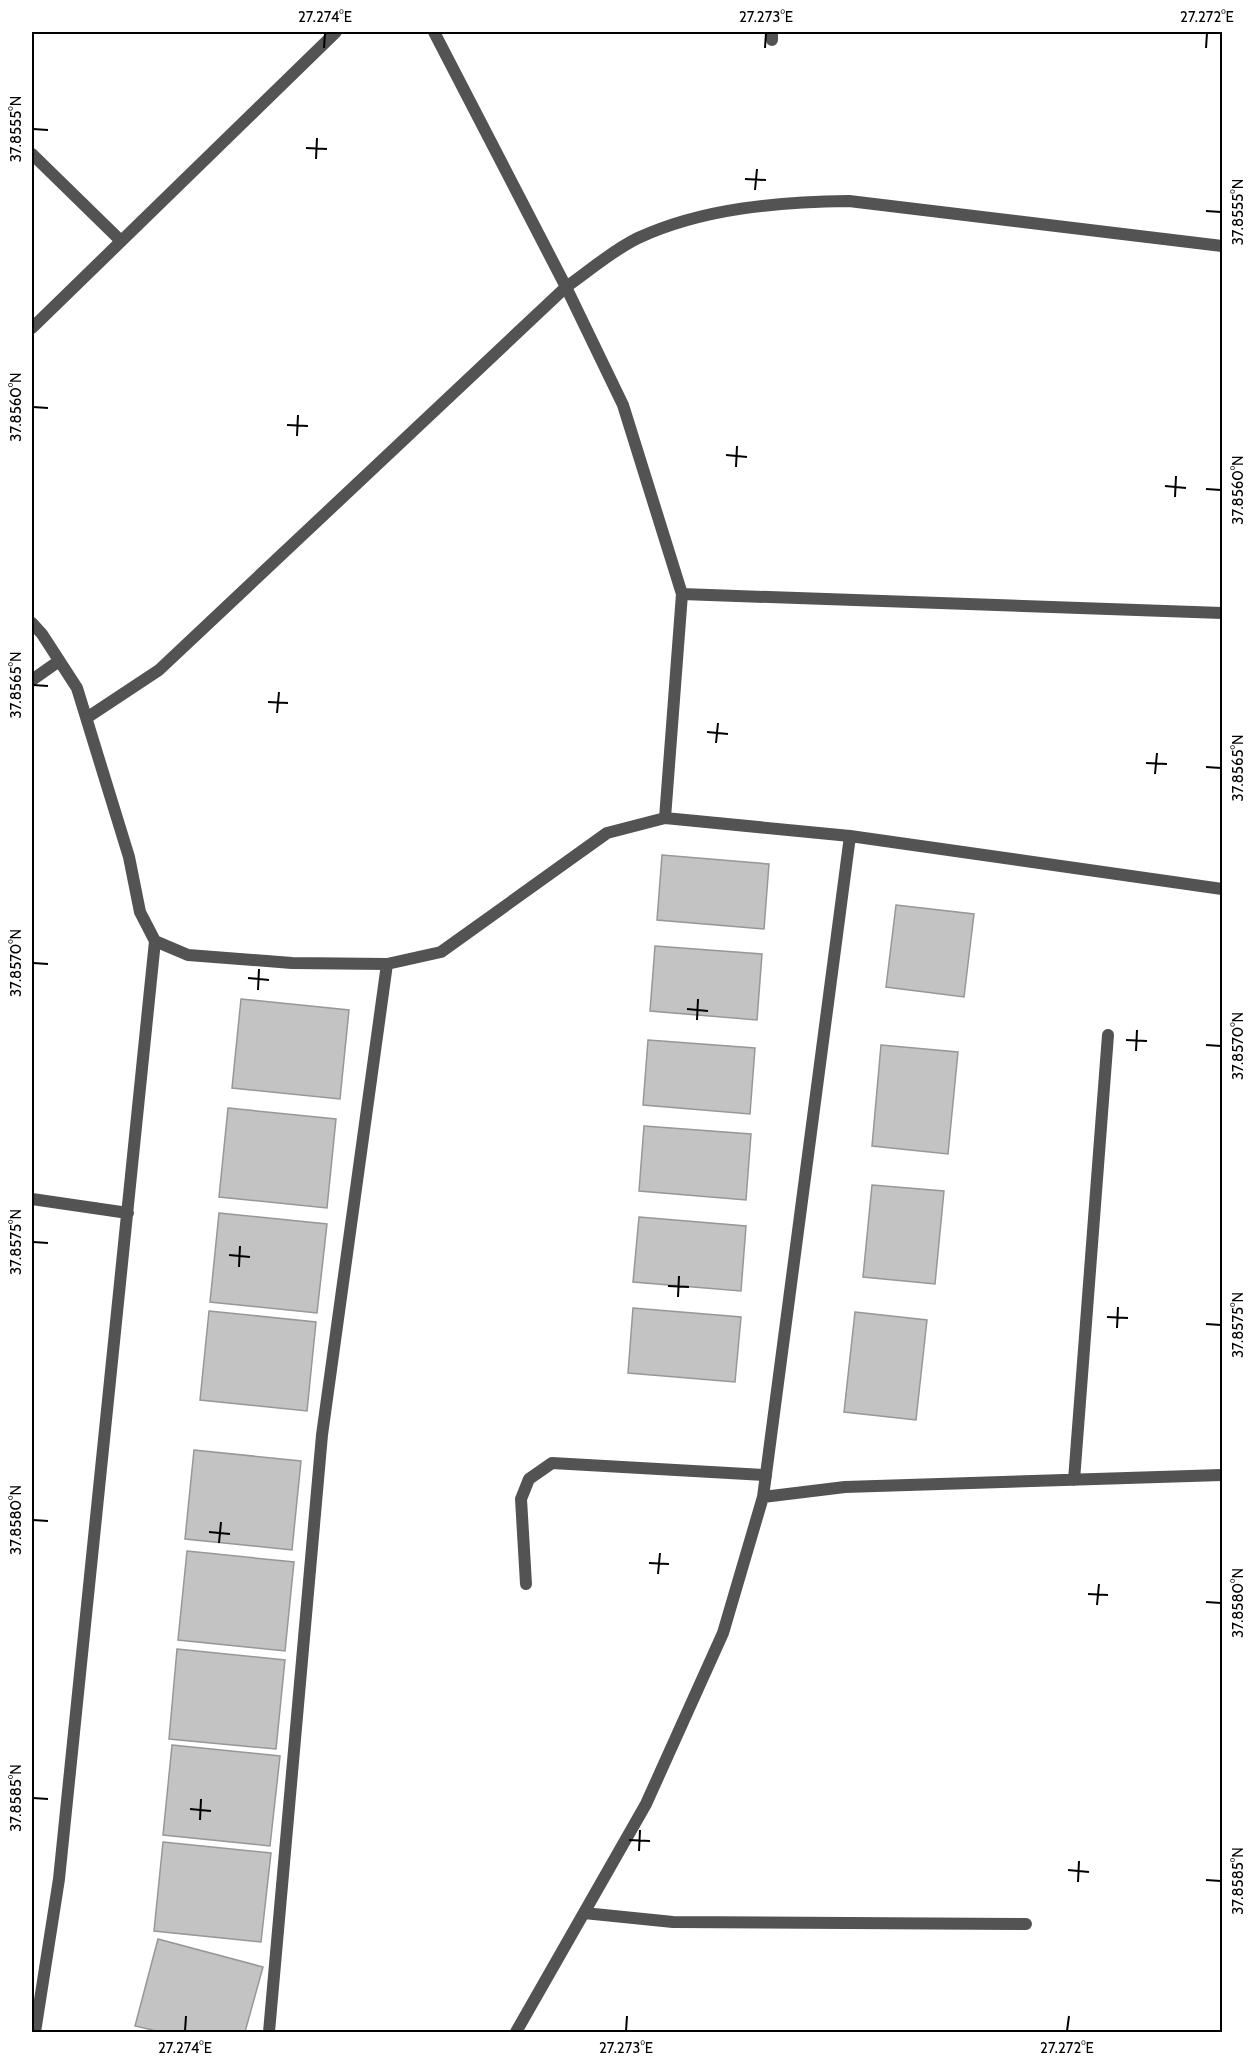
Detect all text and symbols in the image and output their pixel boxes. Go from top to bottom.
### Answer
text: 27.274°E [298,8,352,26]
text: 27.273°E [739,8,793,26]
text: 27.272°E [1180,8,1234,26]
text: 37.8555°N [7,96,25,162]
text: 37.8555°N [1229,179,1247,245]
text: 37.8560°N [7,372,25,442]
text: 37.8560°N [1229,455,1247,525]
text: 37.8565°N [7,652,25,718]
text: 37.8565°N [1229,735,1247,801]
text: 37.8570°N [7,929,25,997]
text: 37.8570°N [1229,1012,1247,1080]
text: 37.8575°N [7,1209,25,1275]
text: 37.8575°N [1229,1292,1247,1358]
text: 37.8580°N [7,1485,25,1555]
text: 37.8580°N [1229,1568,1247,1638]
text: 37.8585°N [7,1764,25,1832]
text: 37.8585°N [1229,1847,1247,1915]
text: 27.274°E [158,2039,212,2057]
text: 27.273°E [599,2039,653,2057]
text: 27.272°E [1040,2039,1094,2057]

